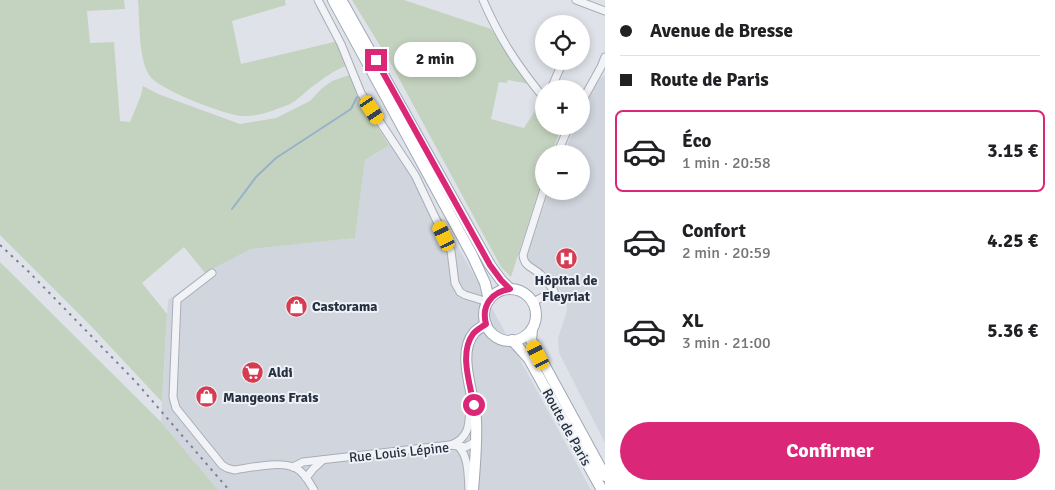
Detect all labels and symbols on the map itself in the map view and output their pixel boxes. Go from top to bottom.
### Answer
callout: 2 min [394,42,476,78]
route end [365,49,387,71]
car [357,93,386,127]
car [430,219,457,253]
hospital icon: Hôpital de Fleyriat [554,246,578,270]
place label: Hôpital de Fleyriat [535,272,598,305]
shop icon: Castorama [284,294,308,318]
place label: Castorama [312,298,377,315]
car [524,338,551,372]
supermarket icon: Aldi [240,360,264,384]
place label: Aldi [268,364,293,381]
shop icon: Mangeons Frais [195,385,219,409]
street label: Route de Paris [538,386,595,469]
place label: Mangeons Frais [223,389,318,406]
route start [463,394,485,416]
street label: Rue Louis Lépine [348,439,450,466]

